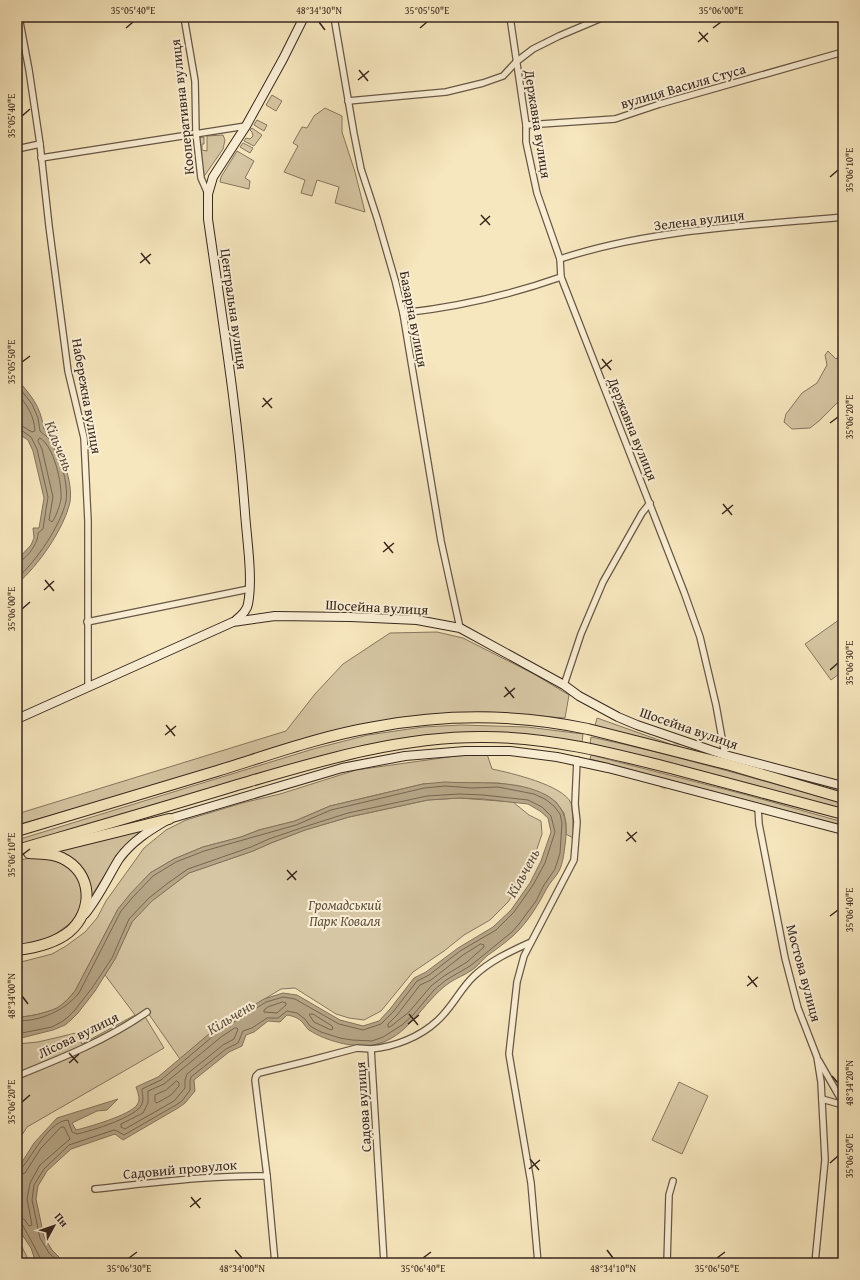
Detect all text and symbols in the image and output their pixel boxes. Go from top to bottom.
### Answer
text: 35°05'40"E [111,3,155,18]
text: 48°34'30"N [296,3,342,18]
text: 35°05'50"E [405,3,449,18]
text: 35°06'00"E [699,3,743,18]
street label: Кооперативна вулиця [165,38,199,176]
street label: вулиця Василя Стуса [618,58,748,113]
street label: Державна вулиця [519,67,556,180]
text: 35°05'40"E [4,94,19,138]
text: 35°06'10"E [842,148,857,192]
street label: Зелена вулиця [653,205,745,235]
street label: Центральна вулиця [216,247,252,371]
street label: Базарна вулиця [395,269,433,369]
street label: Набережна вулиця [67,337,107,455]
text: 35°05'50"E [4,340,19,384]
street label: Державна вулиця [603,373,663,484]
text: 35°06'20"E [842,395,857,439]
water label: Кільчень [40,417,79,474]
text: 35°06'00"E [4,587,19,631]
street label: Шосейна вулиця [325,594,429,620]
text: 35°06'30"E [842,641,857,685]
street label: Шосейна вулиця [637,702,741,754]
text: 35°06'10"E [4,833,19,877]
water label: Кільчень [500,844,545,901]
text: 35°06'40"E [842,888,857,932]
park label: Громадський Парк Коваля [307,895,382,931]
street label: Мостова вулиця [781,922,827,1024]
text: 48°34'00"N [4,973,19,1019]
water label: Кільчень [203,994,259,1040]
street label: Лісова вулиця [34,1007,122,1063]
text: 48°34'20"N [842,1060,857,1106]
street label: Садова вулиця [350,1061,376,1153]
text: 35°06'20"E [4,1080,19,1124]
text: 35°06'50"E [842,1134,857,1178]
street label: Садовий провулок [122,1154,238,1184]
north arrow [34,1206,74,1246]
text: Пн [51,1209,72,1230]
text: 35°06'30"E [107,1261,151,1276]
text: 48°34'00"N [219,1261,265,1276]
text: 35°06'40"E [401,1261,445,1276]
text: 48°34'10"N [590,1261,636,1276]
text: 35°06'50"E [695,1261,739,1276]

